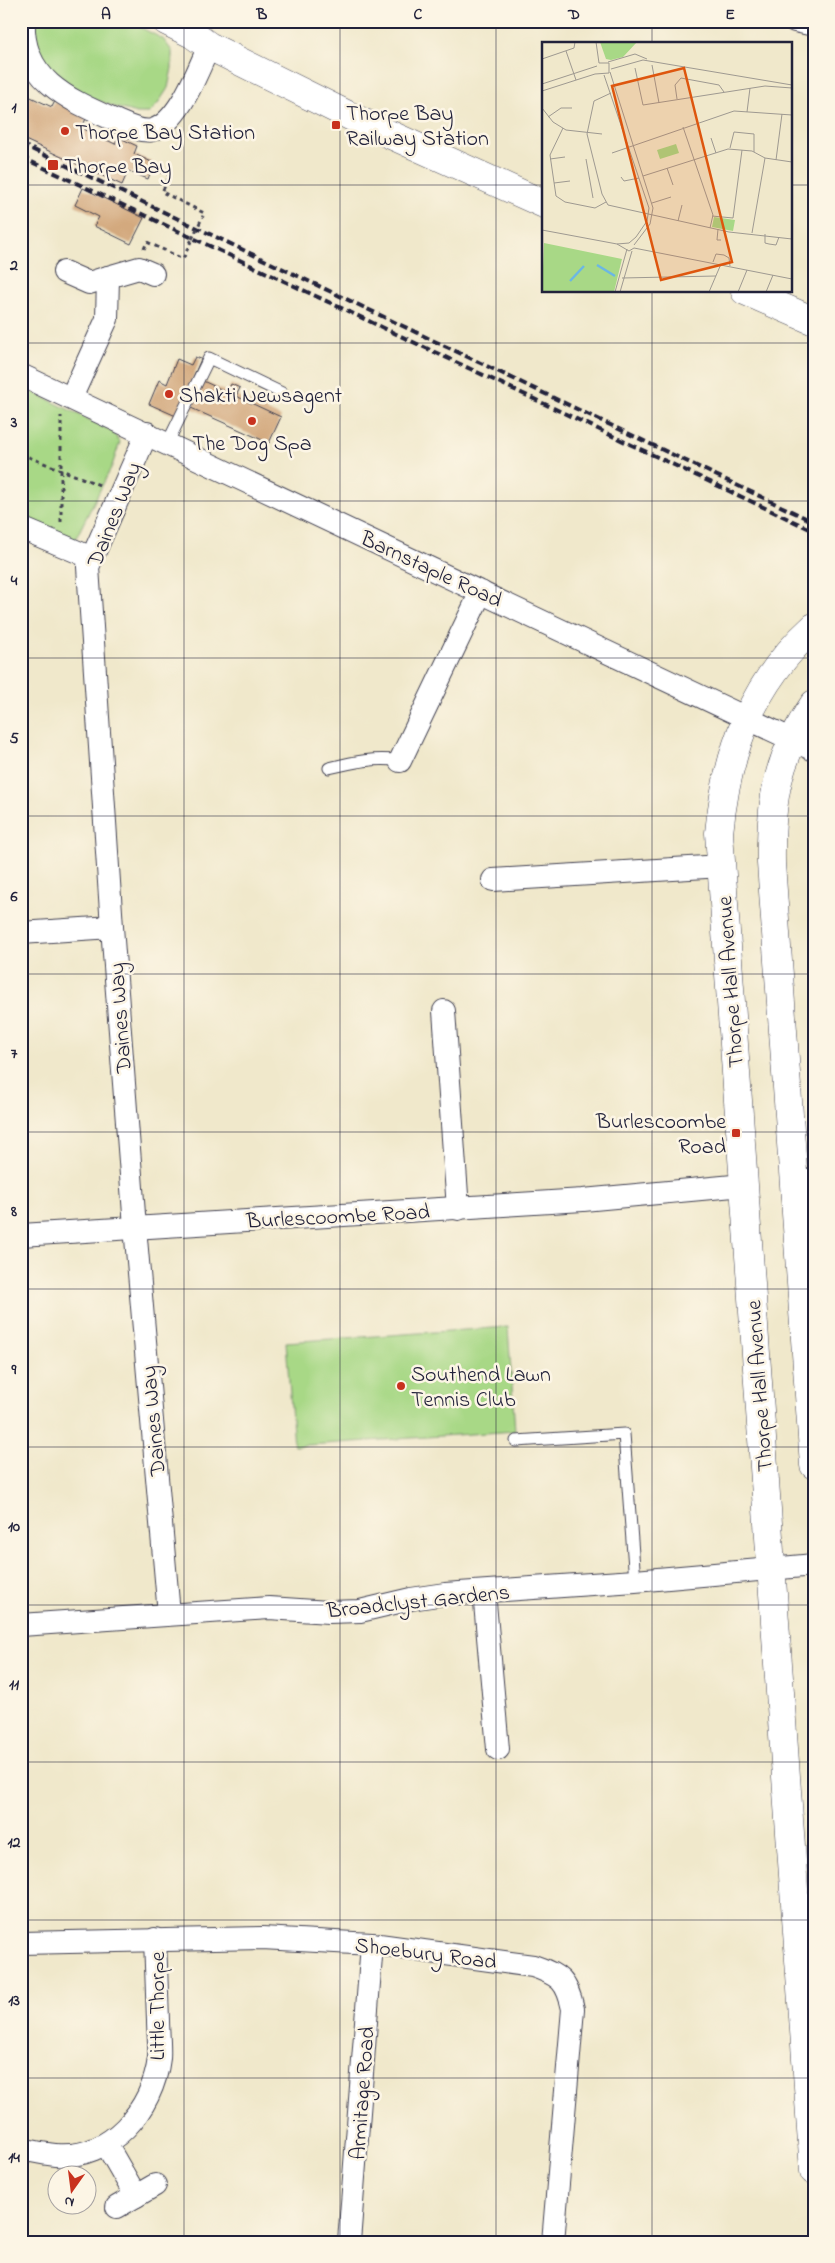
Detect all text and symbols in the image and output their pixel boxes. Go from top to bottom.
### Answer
text: A [101,3,111,27]
text: B [256,3,268,27]
text: C [414,3,423,27]
text: D [567,3,580,27]
text: E [725,3,735,27]
inset map [542,42,792,292]
text: 1 [11,96,17,120]
place label: Thorpe Bay Railway Station [346,99,489,157]
place label: Thorpe Bay Station [75,118,255,151]
marker: Thorpe Bay Railway Station [330,119,342,131]
marker: Thorpe Bay Station [59,125,71,137]
place label: Thorpe Bay [64,152,172,185]
marker: Thorpe Bay [46,158,60,172]
text: 2 [9,254,18,278]
place label: Shakti Newsagent [179,381,343,414]
marker: Shakti Newsagent [163,388,175,400]
text: 3 [10,411,18,435]
marker: The Dog Spa [246,415,258,427]
place label: The Dog Spa [192,429,312,462]
street label: Daines Way [80,458,152,574]
street label: Barnstaple Road [354,523,507,618]
text: 4 [10,569,18,593]
text: 5 [9,727,19,751]
text: 6 [9,885,18,909]
street label: Thorpe Hall Avenue [710,895,754,1069]
street label: Daines Way [102,961,143,1075]
text: 7 [11,1042,18,1066]
place label: Burlescoombe Road [595,1107,726,1164]
marker: Burlescoombe Road [730,1127,742,1139]
street label: Burlescoombe Road [245,1197,431,1239]
text: 8 [10,1200,17,1224]
street label: Thorpe Hall Avenue [739,1299,783,1473]
text: 9 [11,1358,17,1382]
place label: Southend Lawn Tennis Club [411,1360,551,1417]
street label: Daines Way [134,1364,177,1478]
marker: Southend Lawn Tennis Club [395,1380,407,1392]
text: 10 [8,1515,20,1539]
street label: Broadclyst Gardens [324,1577,512,1630]
text: 11 [9,1673,20,1697]
text: 12 [7,1831,21,1855]
street label: Shoebury Road [353,1930,498,1981]
street label: Little Thorpe [143,1951,175,2061]
text: 13 [8,1989,20,2013]
street label: Armitage Road [343,2025,386,2161]
text: 14 [8,2146,20,2170]
north arrow [48,2166,98,2216]
text: N [62,2190,76,2212]

